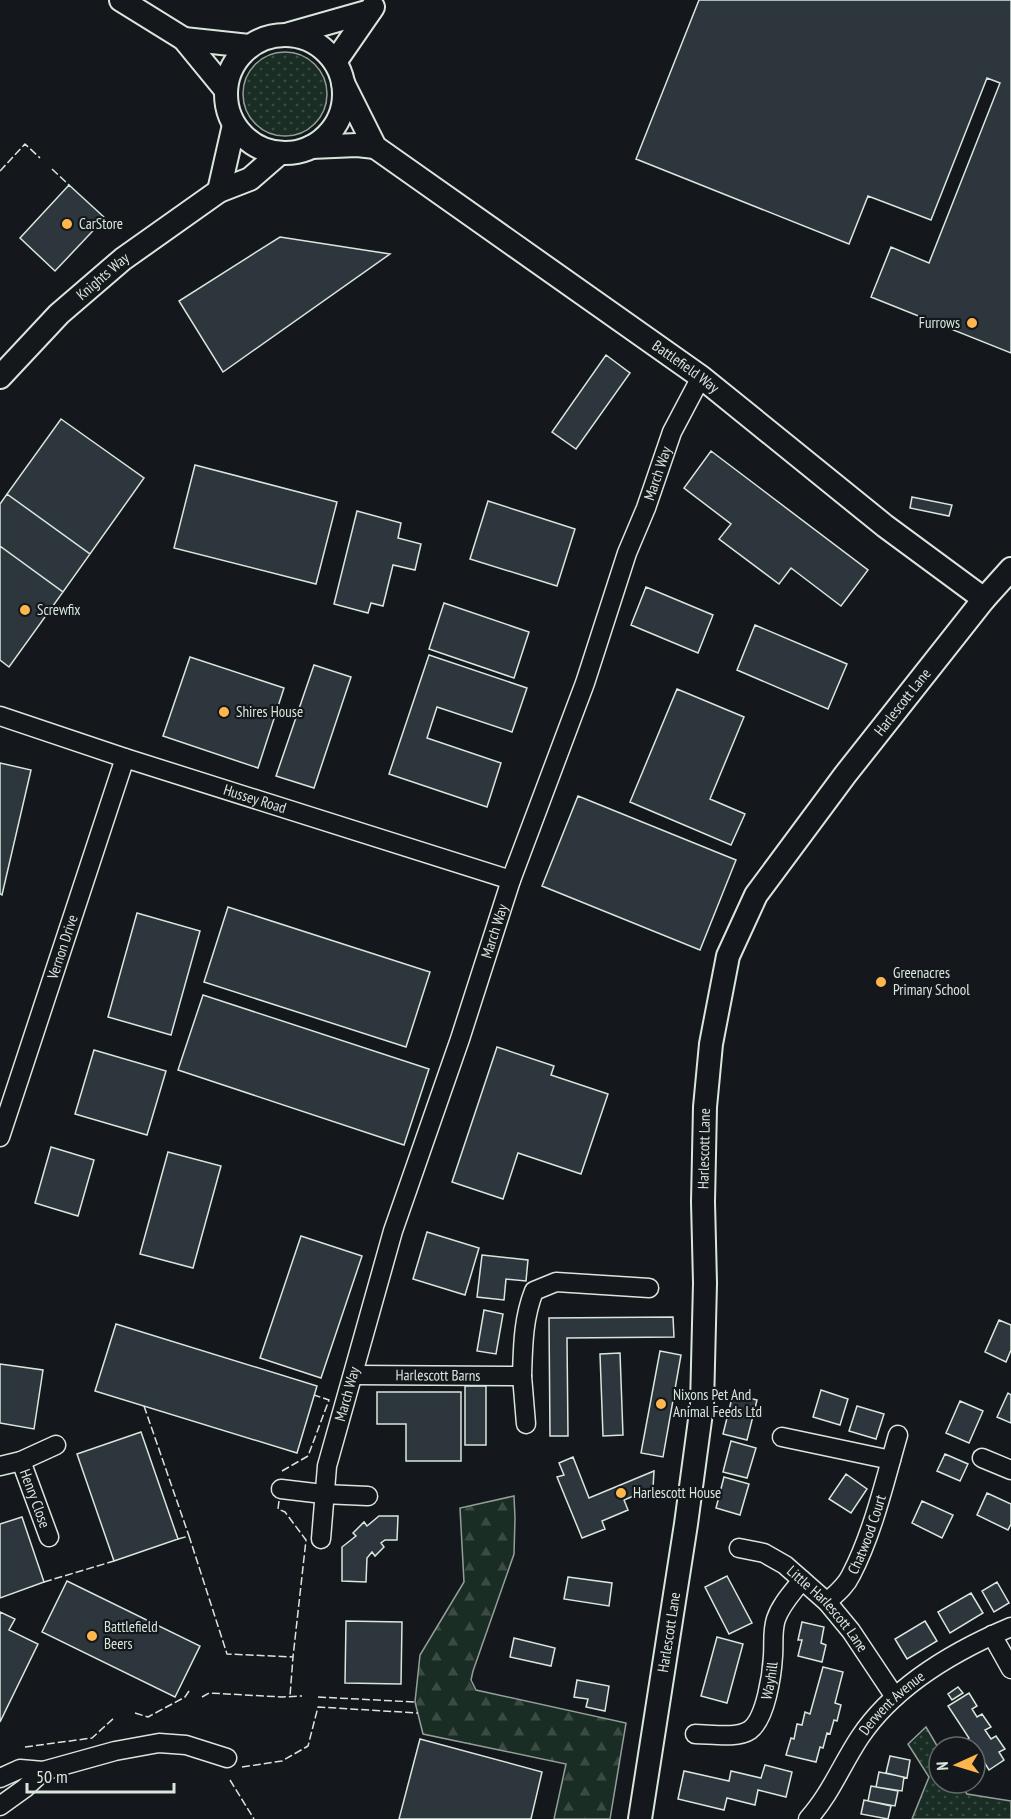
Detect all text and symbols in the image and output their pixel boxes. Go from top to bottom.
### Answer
place label: CarStore [79,214,123,233]
marker: CarStore [60,217,74,231]
street label: Knights Way [72,248,133,304]
place label: Furrows [919,313,960,332]
marker: Furrows [965,316,979,330]
street label: Battlefield Way [649,336,723,397]
street label: March Way [639,444,675,503]
place label: Screwfix [37,600,81,619]
marker: Screwfix [18,603,32,617]
street label: Harlescott Lane [870,664,935,739]
place label: Shires House [236,702,303,721]
marker: Shires House [217,705,231,719]
street label: Hussey Road [221,780,289,817]
street label: March Way [477,901,512,960]
street label: Vernon Drive [42,912,82,983]
place label: Greenacres Primary School [893,963,970,999]
marker: Greenacres Primary School [874,975,888,989]
street label: Harlescott Lane [693,1108,714,1189]
street label: March Way [330,1364,364,1423]
street label: Harlescott Barns [395,1365,481,1385]
place label: Nixons Pet And Animal Feeds Ltd [673,1385,762,1421]
marker: Nixons Pet And Animal Feeds Ltd [654,1397,668,1411]
street label: Henry Close [16,1466,55,1531]
place label: Harlescott House [633,1483,721,1502]
marker: Harlescott House [614,1486,628,1500]
street label: Chatwood Court [843,1493,890,1577]
street label: Little Harlescott Lane [783,1561,872,1656]
street label: Harlescott Lane [653,1591,684,1674]
place label: Battlefield Beers [104,1617,158,1653]
marker: Battlefield Beers [85,1629,99,1643]
street label: Wayhill [756,1660,782,1702]
street label: Derwent Avenue [854,1666,928,1739]
north arrow [927,1735,987,1795]
scale bar [27,1756,174,1794]
text: N [932,1761,952,1771]
text: 50 m [36,1765,68,1788]

